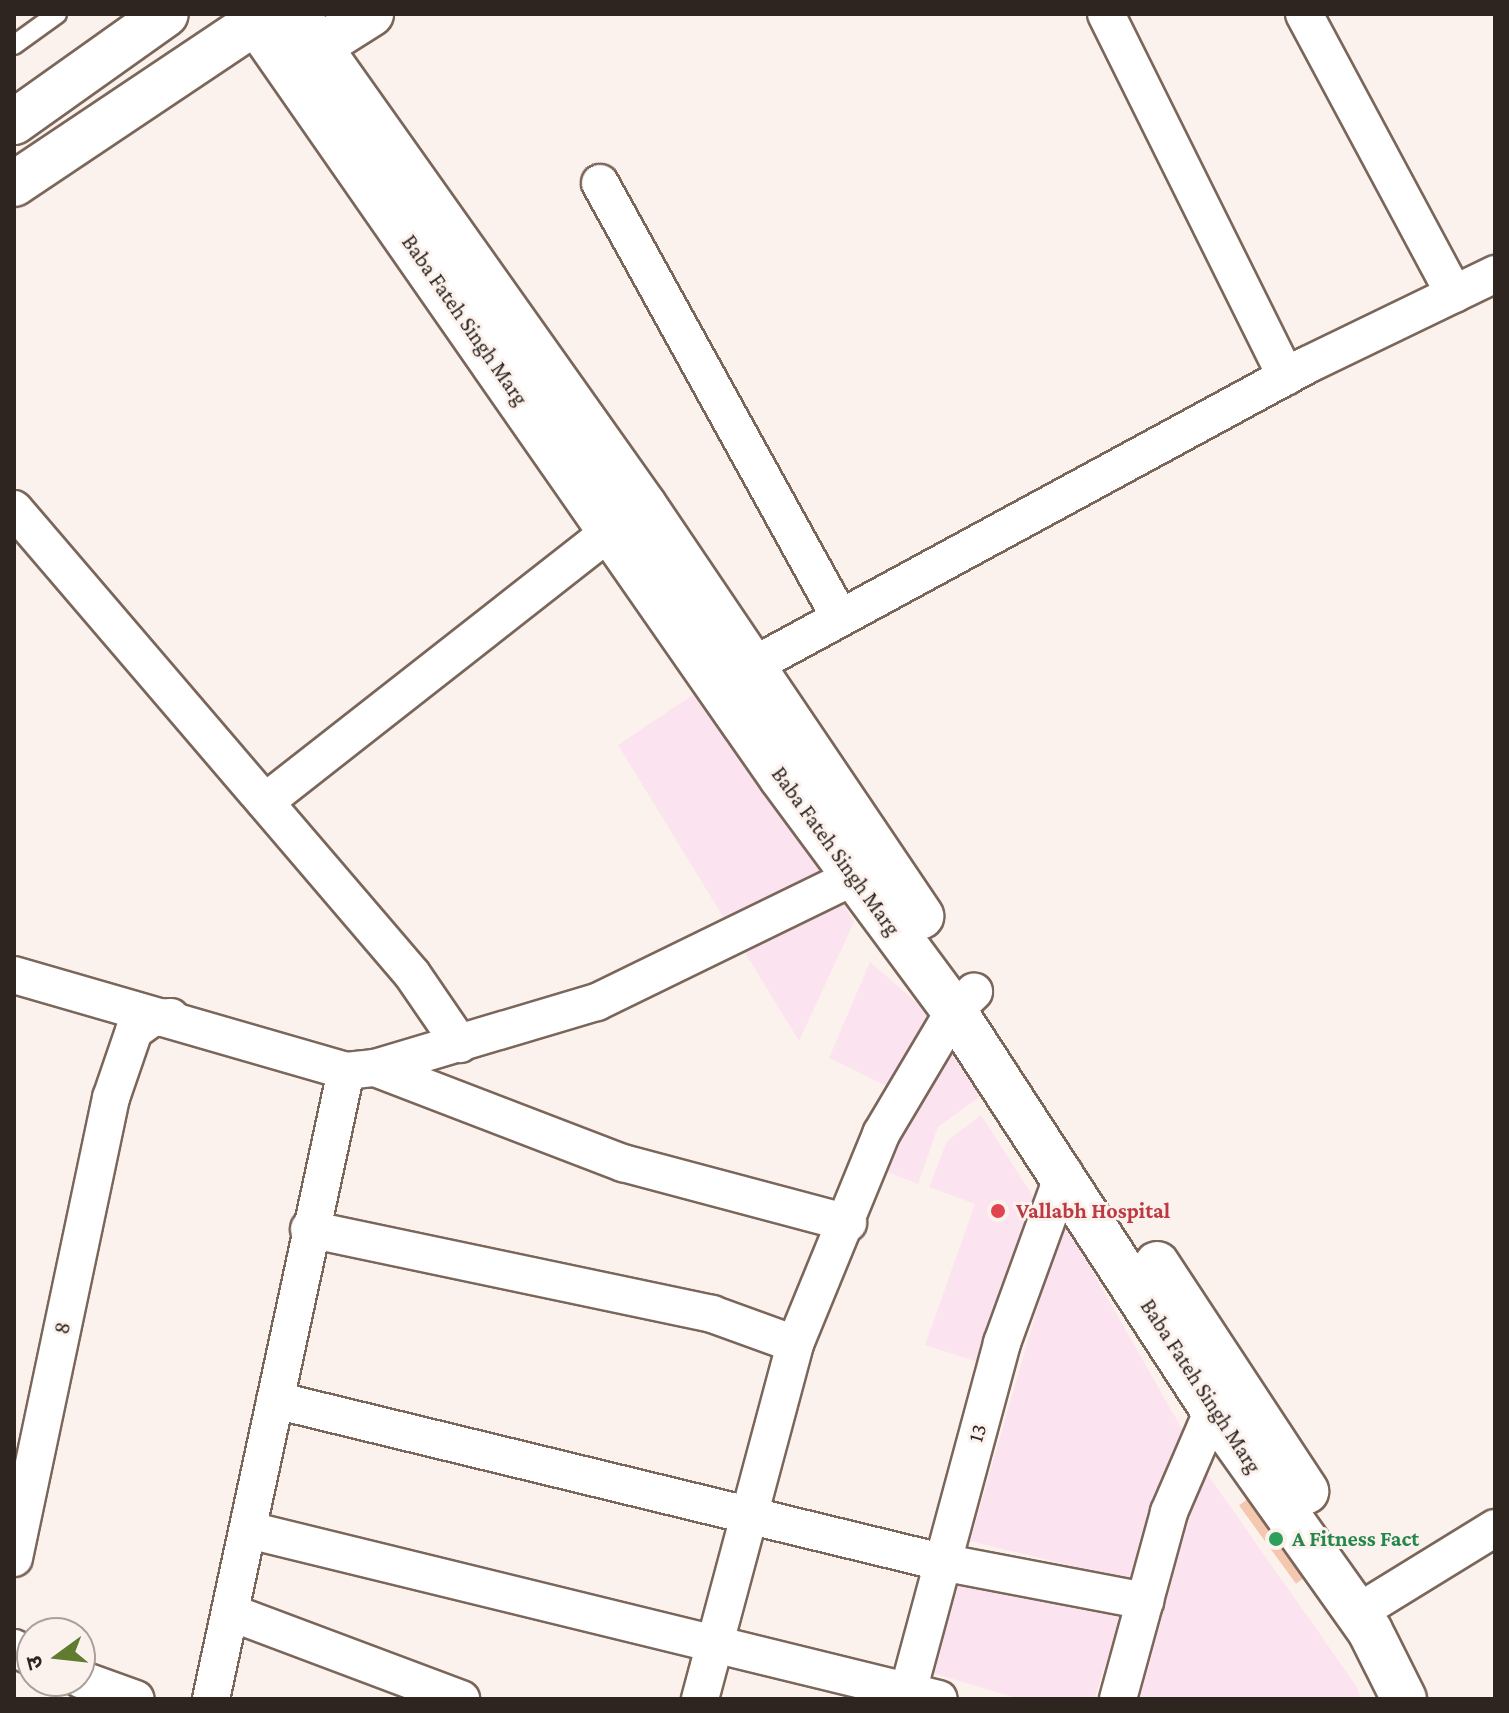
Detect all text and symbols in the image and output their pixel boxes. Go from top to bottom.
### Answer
street label: Baba Fateh Singh Marg [396,230,534,410]
street label: Baba Fateh Singh Marg [766,762,906,940]
place label: Vallabh Hospital [1016,1198,1170,1224]
marker: Vallabh Hospital [987,1200,1009,1222]
street label: Baba Fateh Singh Marg [1135,1294,1267,1478]
street label: 8 [48,1319,76,1337]
street label: 13 [962,1421,992,1445]
place label: A Fitness Fact [1292,1526,1419,1552]
marker: A Fitness Fact [1267,1530,1285,1548]
north arrow [16,1617,96,1697]
text: उ [21,1653,48,1672]

